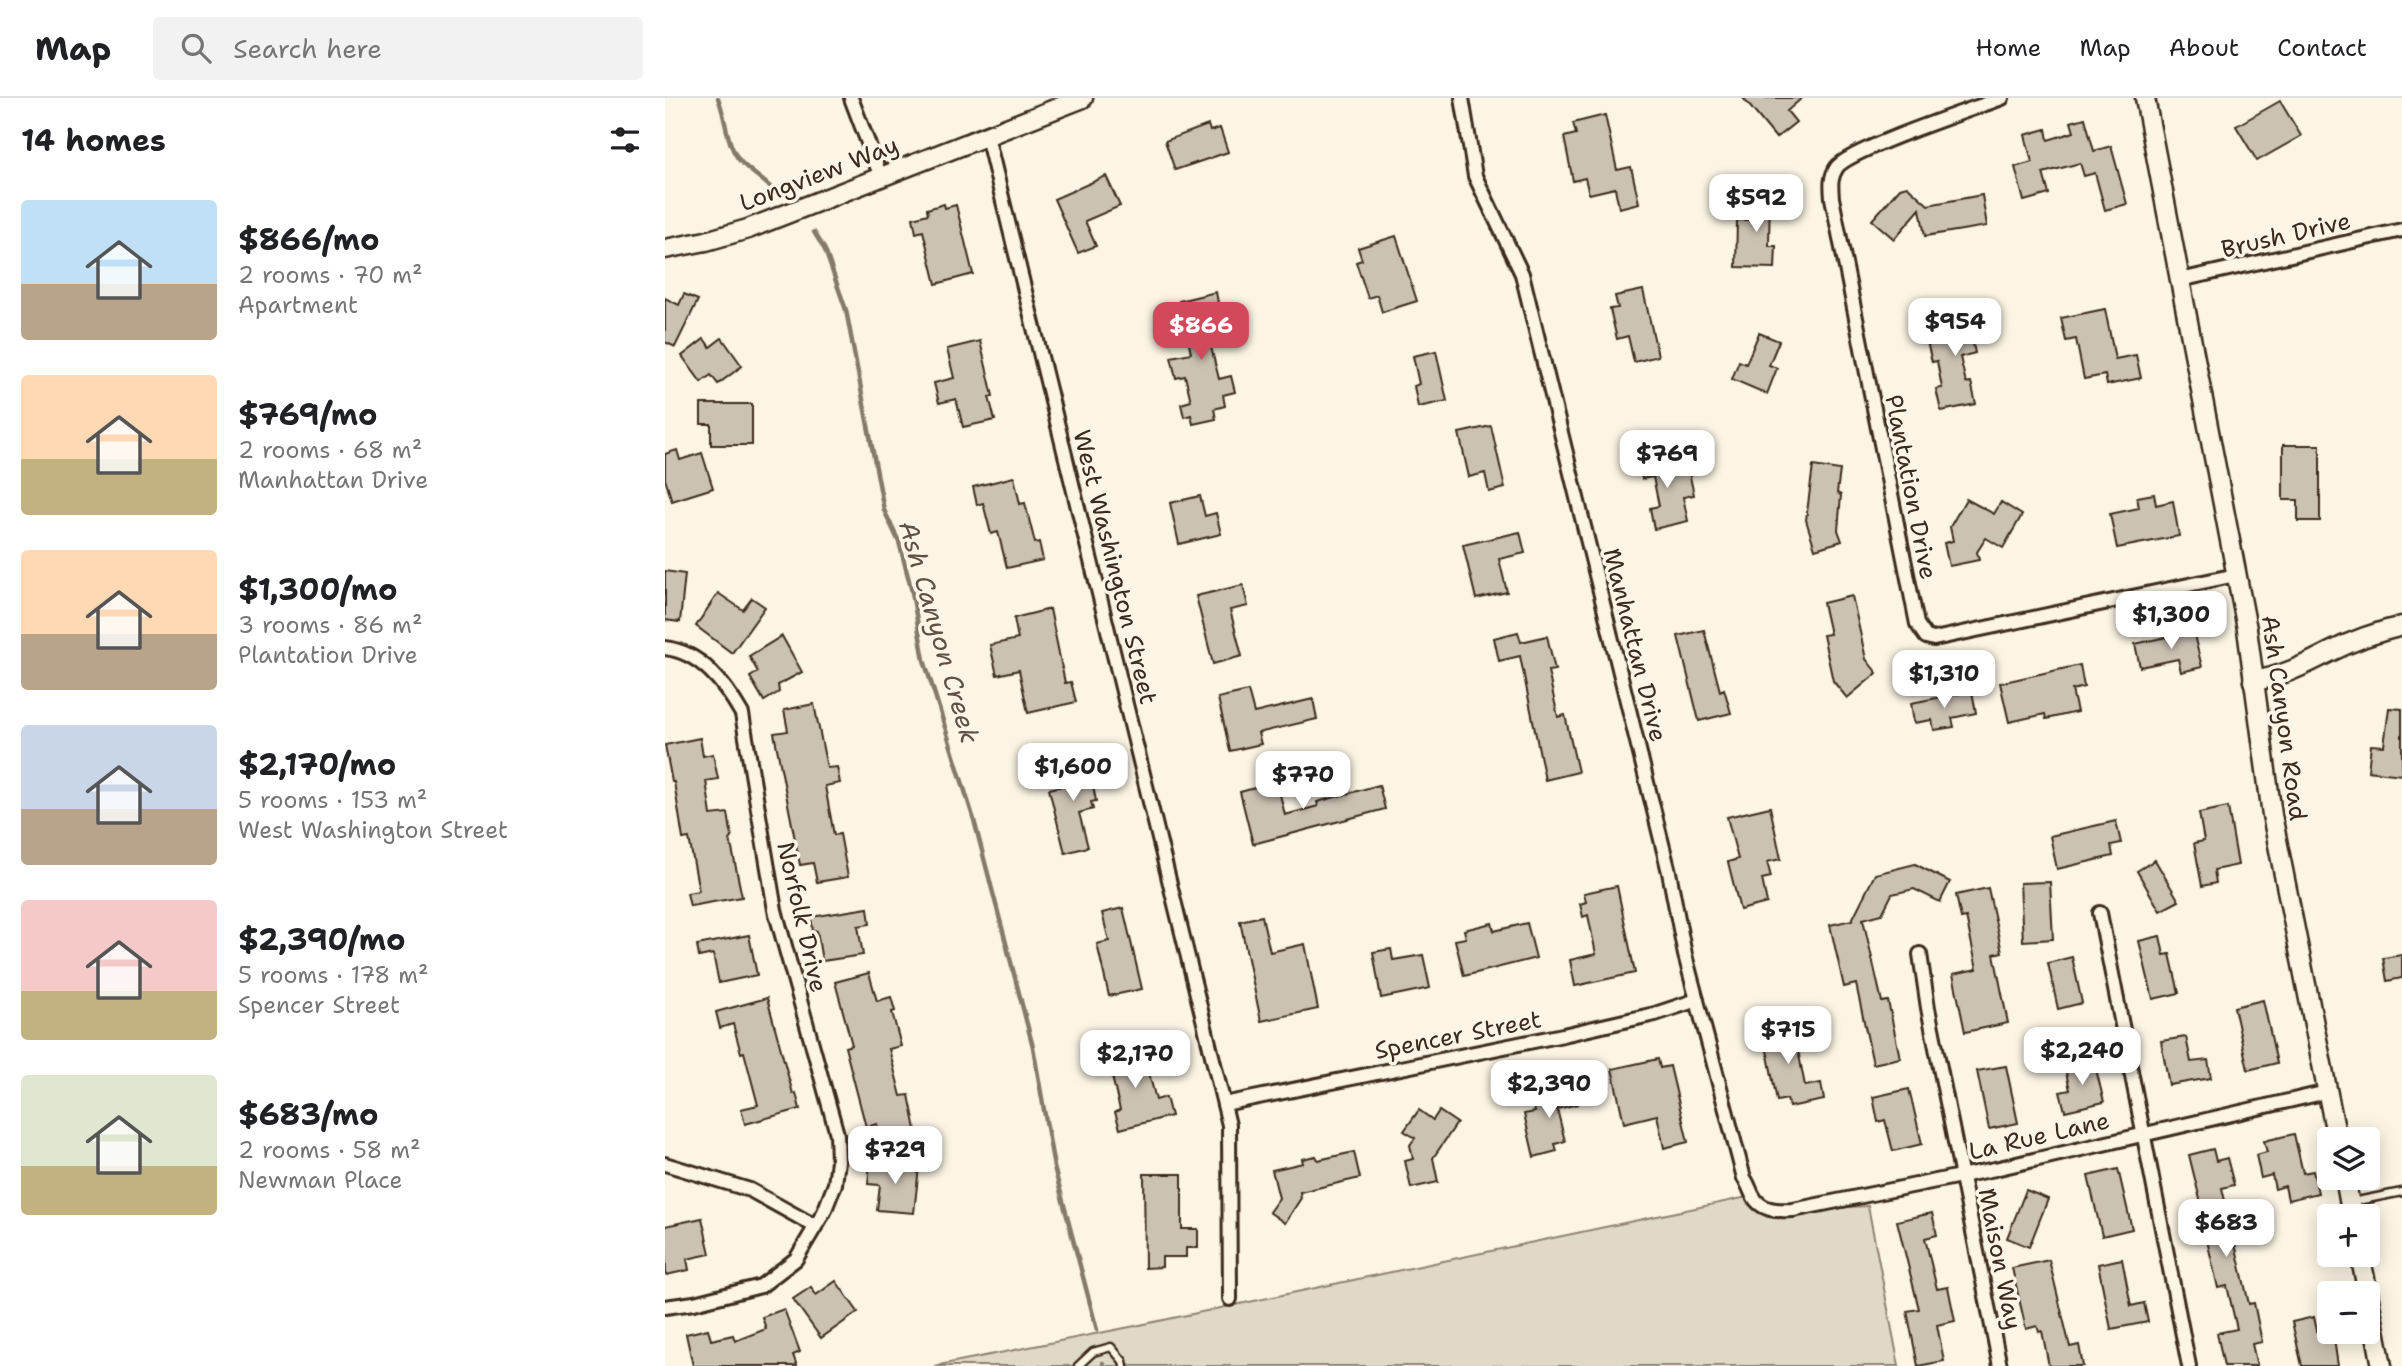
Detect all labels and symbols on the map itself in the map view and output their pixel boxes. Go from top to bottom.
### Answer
street label: Longview Way [735,129,903,219]
pin: $592 [1715,174,1797,234]
street label: Brush Drive [2218,205,2354,265]
pin: $954 [1914,299,1996,358]
pin: $866 [1160,302,1242,362]
street label: Plantation Drive [1877,392,1945,582]
street label: West Washington Street [1065,426,1165,708]
pin: $769 [1626,430,1708,490]
water label: Ash Canyon Creek [891,516,988,747]
street label: Manhattan Drive [1595,545,1675,745]
pin: $1,300 [2114,592,2228,651]
street label: Ash Canyon Road [2254,613,2314,823]
pin: $1,310 [1887,650,2001,710]
pin: $1,600 [1016,744,1130,803]
pin: $770 [1262,752,1344,811]
street label: Norfolk Drive [769,839,835,995]
street label: Spencer Street [1372,1003,1544,1067]
pin: $715 [1747,1006,1829,1066]
pin: $2,240 [2025,1028,2139,1087]
pin: $2,170 [1078,1030,1192,1090]
pin: $2,390 [1492,1060,1606,1120]
street label: La Rue Lane [1966,1104,2112,1168]
pin: $729 [854,1126,936,1186]
street label: Maison Way [1971,1186,2029,1332]
pin: $683 [2185,1200,2267,1259]

